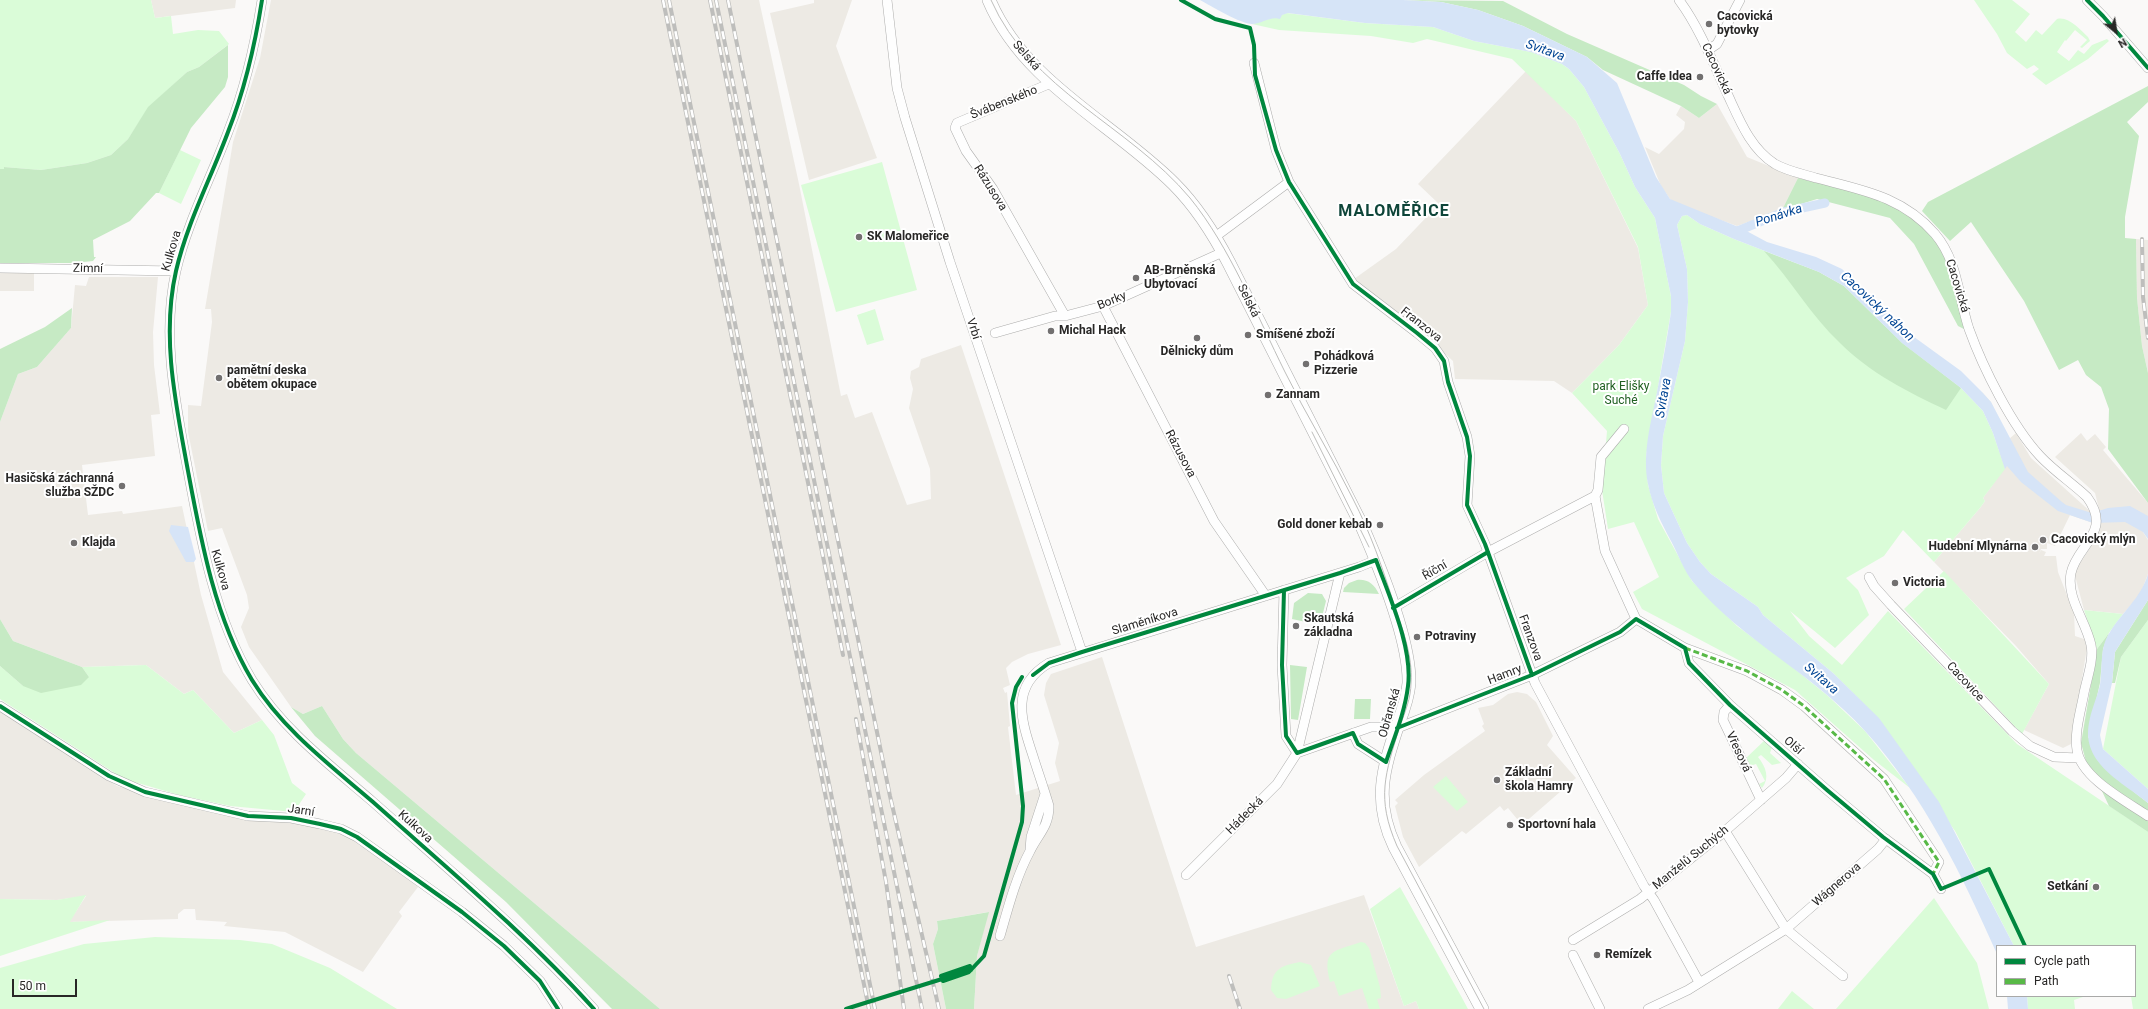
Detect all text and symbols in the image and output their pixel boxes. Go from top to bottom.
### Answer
place label: Cacovická bytovky [1717,10,1773,38]
north arrow [2096,12,2136,52]
marker: Cacovická bytovky [1704,19,1714,29]
text: N [2116,35,2129,50]
water label: Svitava [1523,37,1567,65]
street label: Selská [1009,38,1043,74]
street label: Cacovická [1698,41,1734,97]
place label: Caffe Idea [1637,70,1692,84]
marker: Caffe Idea [1695,72,1705,82]
street label: Švábenského [968,83,1040,123]
street label: Rázusova [970,162,1010,214]
water label: Ponávka [1754,201,1804,231]
district label: MALOMĚŘICE [1338,202,1450,222]
street label: Kulkova [159,229,185,273]
place label: SK Malomeřice [867,230,949,244]
marker: SK Malomeřice [854,232,864,242]
street label: Cacovická [1942,258,1972,314]
street label: Zimní [73,262,103,276]
place label: AB-Brněnská Ubytovací [1144,264,1215,292]
water label: Cacovický náhon [1837,269,1917,345]
marker: AB-Brněnská Ubytovací [1131,273,1141,283]
street label: Selská [1234,282,1262,320]
street label: Borky [1095,289,1129,313]
street label: Franzova [1398,304,1444,346]
street label: Vrbí [963,317,983,341]
place label: Michal Hack [1059,324,1126,338]
marker: Michal Hack [1046,326,1056,336]
place label: Smíšené zboží [1256,328,1335,342]
marker: Smíšené zboží [1243,330,1253,340]
marker: Dělnický dům [1192,333,1202,343]
place label: Dělnický dům [1161,345,1233,359]
place label: Pohádková Pizzerie [1314,350,1374,378]
marker: Pohádková Pizzerie [1301,359,1311,369]
place label: pamětní deska obětem okupace [227,364,317,392]
marker: pamětní deska obětem okupace [214,373,224,383]
water label: Svitava [1653,377,1675,419]
park label: park Elišky Suché [1592,380,1650,408]
place label: Zannam [1276,388,1320,402]
marker: Zannam [1263,390,1273,400]
street label: Rázusova [1162,428,1198,480]
place label: Hasičská záchranná služba SŽDC [6,472,114,500]
marker: Hasičská záchranná služba SŽDC [117,481,127,491]
place label: Gold doner kebab [1277,518,1372,532]
marker: Gold doner kebab [1375,520,1385,530]
place label: Cacovický mlýn [2051,533,2135,547]
marker: Cacovický mlýn [2038,535,2048,545]
place label: Klajda [82,536,116,550]
marker: Klajda [69,538,79,548]
place label: Hudební Mlynárna [1928,540,2027,554]
marker: Hudební Mlynárna [2030,542,2040,552]
street label: Kulkova [207,548,233,592]
street label: Říční [1420,558,1450,584]
place label: Victoria [1903,576,1945,590]
marker: Victoria [1890,578,1900,588]
street label: Slaměníkova [1110,605,1180,639]
place label: Skautská základna [1304,612,1354,640]
street label: Franzova [1515,613,1545,663]
marker: Skautská základna [1291,621,1301,631]
place label: Potraviny [1425,630,1476,644]
marker: Potraviny [1412,632,1422,642]
street label: Cacovice [1943,659,1987,705]
water label: Svitava [1801,660,1841,698]
street label: Hamry [1486,662,1524,688]
street label: Obřanská [1376,687,1404,739]
street label: Vřesová [1722,729,1754,775]
street label: Olší [1781,734,1805,758]
place label: Základní škola Hamry [1505,766,1573,794]
marker: Základní škola Hamry [1492,775,1502,785]
street label: Hádecká [1223,794,1267,838]
street label: Jarní [287,802,315,820]
street label: Kulkova [395,808,435,846]
place label: Sportovní hala [1518,818,1596,832]
marker: Sportovní hala [1505,820,1515,830]
street label: Manželů Suchých [1650,823,1732,893]
street label: Wágnerova [1810,860,1864,910]
place label: Setkání [2047,880,2088,894]
marker: Setkání [2091,882,2101,892]
legend [1996,945,2136,997]
place label: Remízek [1605,948,1652,962]
marker: Remízek [1592,950,1602,960]
text: Cycle path [2034,954,2090,968]
scale bar [14,971,79,997]
text: Path [2034,974,2059,988]
text: 50 m [19,979,46,993]

